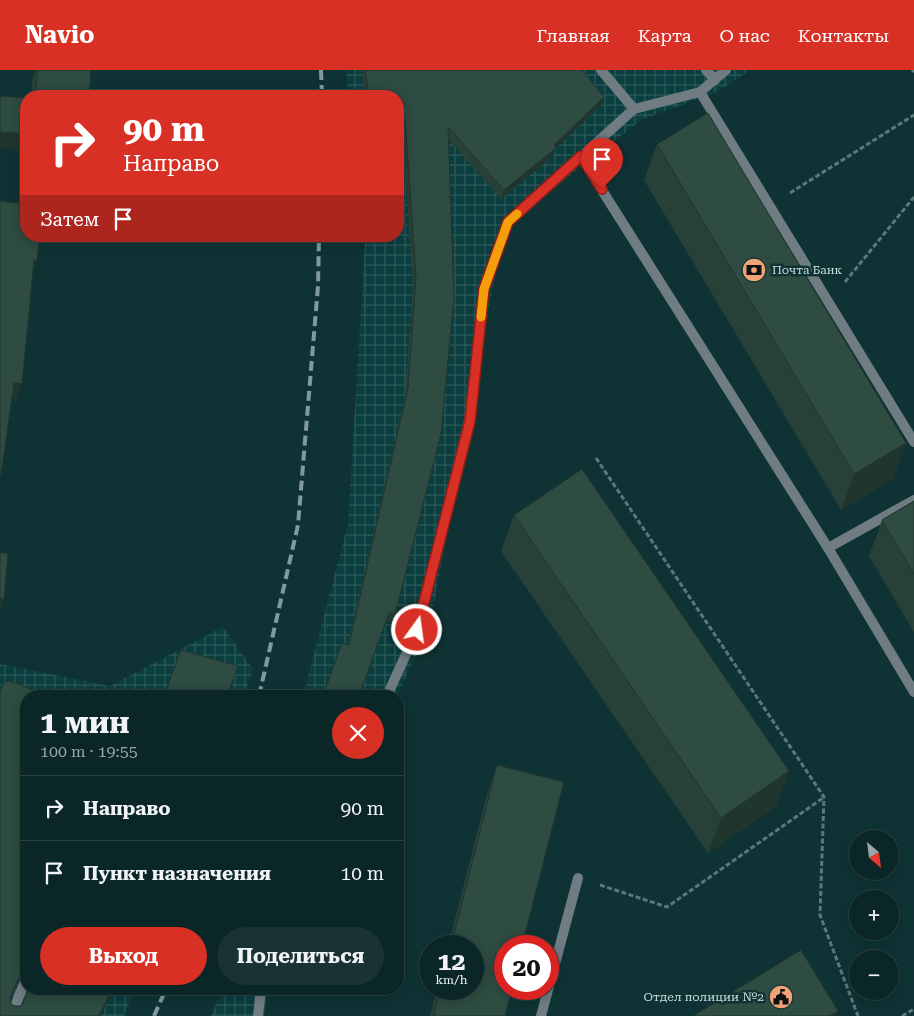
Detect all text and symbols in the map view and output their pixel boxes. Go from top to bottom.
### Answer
text: Navio [25,21,94,49]
text: Главная [537,25,610,46]
text: Карта [638,25,692,46]
text: О нас [720,25,770,46]
text: Контакты [798,25,889,46]
text: 90 m [123,109,205,150]
icon: right [40,110,105,175]
pin [581,138,623,189]
icon: arrive [588,145,616,173]
text: Направо [123,151,219,176]
icon: arrive [109,205,137,233]
text: Затем [40,208,99,231]
bank icon: Почта Банк [741,257,767,283]
place label: Почта Банк [772,263,842,277]
position arrow [390,603,442,655]
text: 1 мин [40,705,130,740]
button: close [332,707,384,759]
text: 100 m · 19:55 [40,742,138,761]
icon: right [40,794,68,822]
text: Направо [83,797,170,820]
text: 90 m [341,797,384,820]
north arrow [849,830,899,880]
map controls [849,830,899,1000]
icon: arrive [40,859,68,887]
text: Пункт назначения [83,862,271,885]
text: 10 m [341,862,384,885]
button: + [849,890,899,940]
button: Выход [40,927,207,985]
button: Поделиться [217,927,384,985]
speed limit sign: 20 [494,935,559,1000]
text: 12 [437,947,466,976]
button: − [849,950,899,1000]
text: km/h [435,973,468,987]
public building icon: Отдел полиции №2 [768,984,794,1010]
place label: Отдел полиции №2 [644,990,764,1004]

